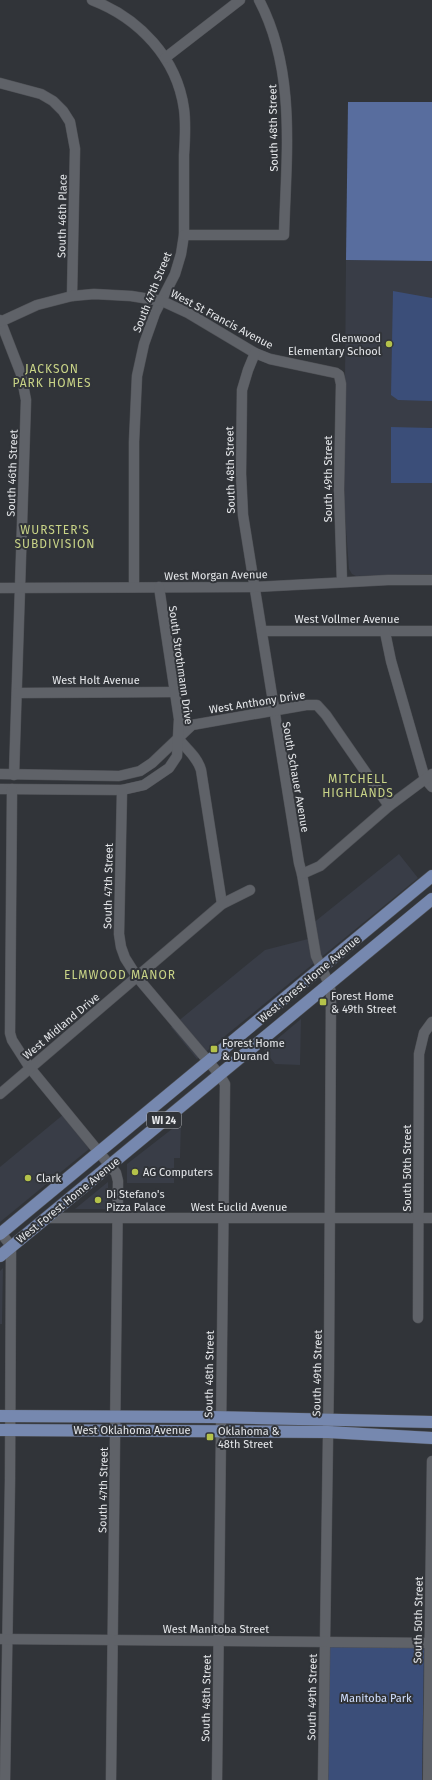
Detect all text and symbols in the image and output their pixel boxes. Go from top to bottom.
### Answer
street label: South 48th Street [266,84,281,172]
street label: South 46th Place [55,174,70,258]
street label: South 47th Street [130,250,175,334]
street label: West St Francis Avenue [168,287,275,352]
place label: Glenwood Elementary School [288,332,381,358]
marker: Glenwood Elementary School [384,339,394,349]
district label: JACKSON PARK HOMES [12,362,92,390]
street label: South 48th Street [223,426,238,514]
street label: South 46th Street [4,429,21,517]
street label: South 49th Street [322,436,335,522]
district label: WURSTER'S SUBDIVISION [15,523,95,551]
street label: West Morgan Avenue [164,568,268,583]
street label: South Strothmann Drive [166,605,195,725]
street label: West Vollmer Avenue [295,613,399,626]
street label: West Holt Avenue [52,674,140,687]
street label: West Anthony Drive [208,688,306,717]
street label: South Schauer Avenue [279,721,312,833]
district label: MITCHELL HIGHLANDS [322,772,394,800]
street label: South 47th Street [101,843,116,929]
street label: West Forest Home Avenue [256,933,363,1026]
district label: ELMWOOD MANOR [64,968,176,982]
place label: Forest Home & 49th Street [331,990,397,1016]
street label: West Midland Drive [20,991,102,1062]
marker: Forest Home & 49th Street [318,997,328,1007]
place label: Forest Home & Durand [222,1037,285,1063]
marker: Forest Home & Durand [209,1044,219,1054]
road number: WI 24 [147,1112,181,1128]
street label: South 50th Street [401,1124,414,1211]
street label: West Forest Home Avenue [14,1155,123,1246]
place label: AG Computers [143,1166,213,1179]
marker: AG Computers [130,1167,140,1177]
place label: Clark [36,1172,61,1185]
marker: Clark [23,1173,33,1183]
place label: Di Stefano's Pizza Palace [106,1188,166,1214]
marker: Di Stefano's Pizza Palace [93,1195,103,1205]
street label: West Euclid Avenue [191,1201,287,1214]
street label: South 48th Street [202,1330,217,1418]
street label: South 49th Street [310,1330,325,1416]
street label: West Oklahoma Avenue [73,1424,191,1437]
place label: Oklahoma & 48th Street [218,1425,280,1451]
marker: Oklahoma & 48th Street [205,1432,215,1442]
street label: South 47th Street [96,1447,111,1533]
street label: South 50th Street [411,1576,426,1664]
street label: West Manitoba Street [163,1623,269,1636]
street label: South 48th Street [199,1654,214,1742]
street label: South 49th Street [305,1654,320,1740]
park label: Manitoba Park [340,1692,412,1705]

